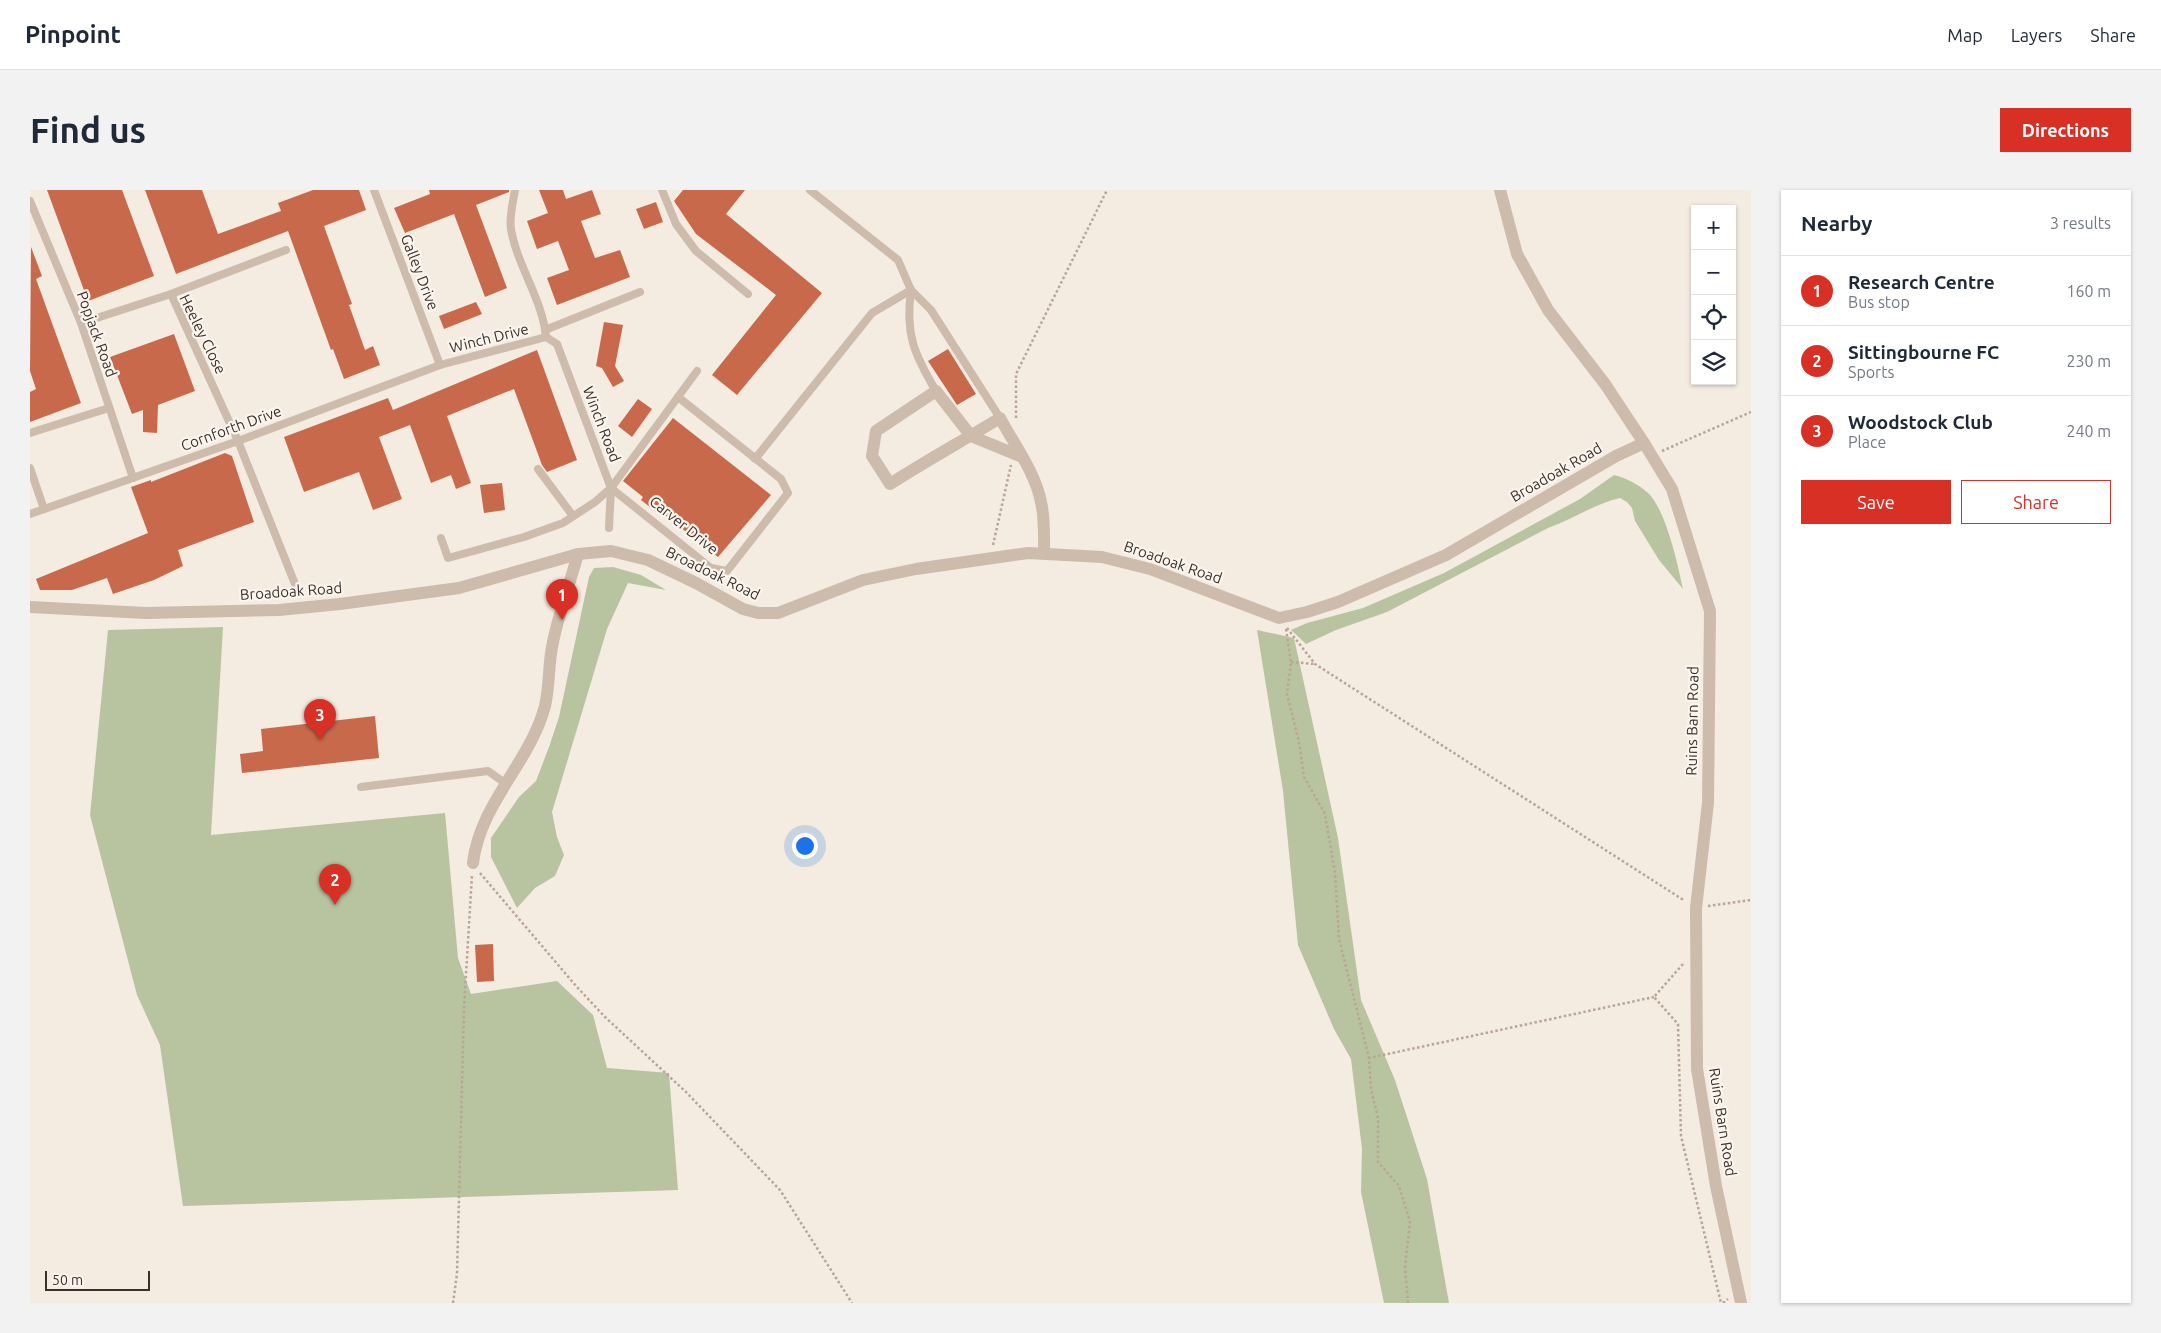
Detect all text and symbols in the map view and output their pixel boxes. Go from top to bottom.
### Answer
text: Pinpoint [25,21,121,48]
text: Map [1947,25,1983,45]
text: Layers [2011,25,2062,45]
text: Share [2090,25,2136,45]
button: Directions [2000,108,2131,152]
text: Find us [30,110,146,150]
map controls [1691,205,1736,385]
button: + [1691,205,1736,250]
text: Nearby [1801,211,1872,235]
text: 3 results [2050,214,2111,232]
street label: Galley Drive [398,232,442,312]
button: − [1691,250,1736,295]
text: Research Centre [1848,271,1995,293]
text: 1 [1812,282,1822,300]
text: 160 m [2066,282,2111,300]
street label: Popjack Road [74,289,120,379]
street label: Heeley Close [176,291,230,377]
text: Bus stop [1848,293,1910,311]
button: locate [1691,295,1736,340]
street label: Winch Drive [448,320,530,356]
button: layers [1691,340,1736,385]
text: Sittingbourne FC [1848,341,1999,363]
text: 2 [1812,352,1822,370]
text: 230 m [2066,352,2111,370]
text: Sports [1848,363,1894,381]
street label: Winch Road [580,384,624,464]
street label: Cornforth Drive [178,402,284,454]
text: Woodstock Club [1848,411,1993,433]
text: 3 [1812,422,1822,440]
text: 240 m [2066,422,2111,440]
text: Place [1848,433,1886,451]
street label: Broadoak Road [1507,439,1605,505]
button: Save [1801,480,1951,524]
button: Share [1961,480,2111,524]
street label: Carver Drive [646,492,722,558]
street label: Broadoak Road [1122,537,1224,587]
street label: Broadoak Road [663,543,763,603]
street label: Broadoak Road [239,579,343,603]
pin: 1 [546,579,578,620]
street label: Ruins Barn Road [1683,666,1701,776]
pin: 3 [304,699,336,740]
your location [792,833,818,859]
pin: 2 [319,864,351,905]
street label: Ruins Barn Road [1706,1067,1740,1177]
scale bar [45,1268,150,1291]
text: 50 m [52,1272,83,1288]

